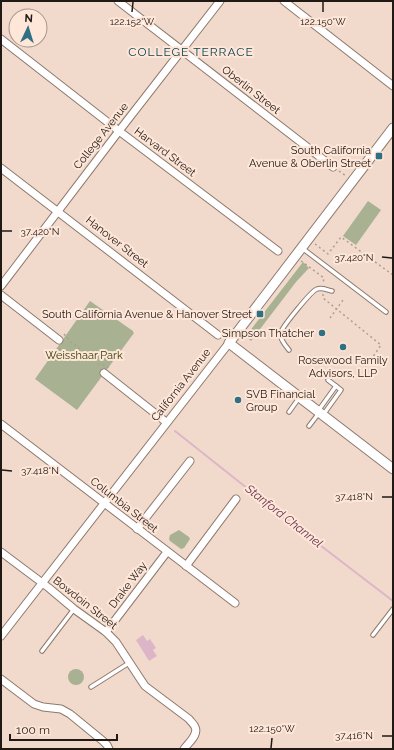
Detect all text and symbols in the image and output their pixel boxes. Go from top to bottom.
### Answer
north arrow [8,8,48,48]
text: N [24,12,33,25]
text: 122.152°W [110,16,155,27]
text: 122.150°W [300,16,346,27]
district label: COLLEGE TERRACE [128,45,254,59]
street label: Oberlin Street [219,63,283,117]
street label: College Avenue [71,100,131,172]
street label: Harvard Street [132,125,199,179]
place label: South California Avenue & Oberlin Street [249,144,371,170]
marker: South California Avenue & Oberlin Street [374,151,384,161]
street label: Hanover Street [83,214,151,271]
text: 37.420°N [21,226,59,237]
text: 37.420°N [335,252,373,263]
place label: South California Avenue & Hanover Street [42,308,252,321]
marker: South California Avenue & Hanover Street [255,309,265,319]
place label: Simpson Thatcher [222,327,314,340]
marker: Simpson Thatcher [317,328,327,338]
marker: Rosewood Family Advisors, LLP [338,342,348,352]
street label: California Avenue [149,346,214,424]
park label: Weisshaar Park [45,349,123,362]
place label: Rosewood Family Advisors, LLP [298,354,388,380]
place label: SVB Financial Group [246,388,315,414]
marker: SVB Financial Group [233,395,243,405]
text: 37.418°N [21,465,59,476]
street label: Columbia Street [88,475,161,536]
water label: Stanford Channel [242,481,325,550]
text: 37.418°N [335,491,373,502]
street label: Drake Way [106,559,150,611]
street label: Bowdoin Street [50,574,120,632]
scale bar [10,716,117,742]
text: 100 m [16,723,50,737]
text: 122.150°W [249,723,295,734]
text: 37.416°N [335,730,373,741]

